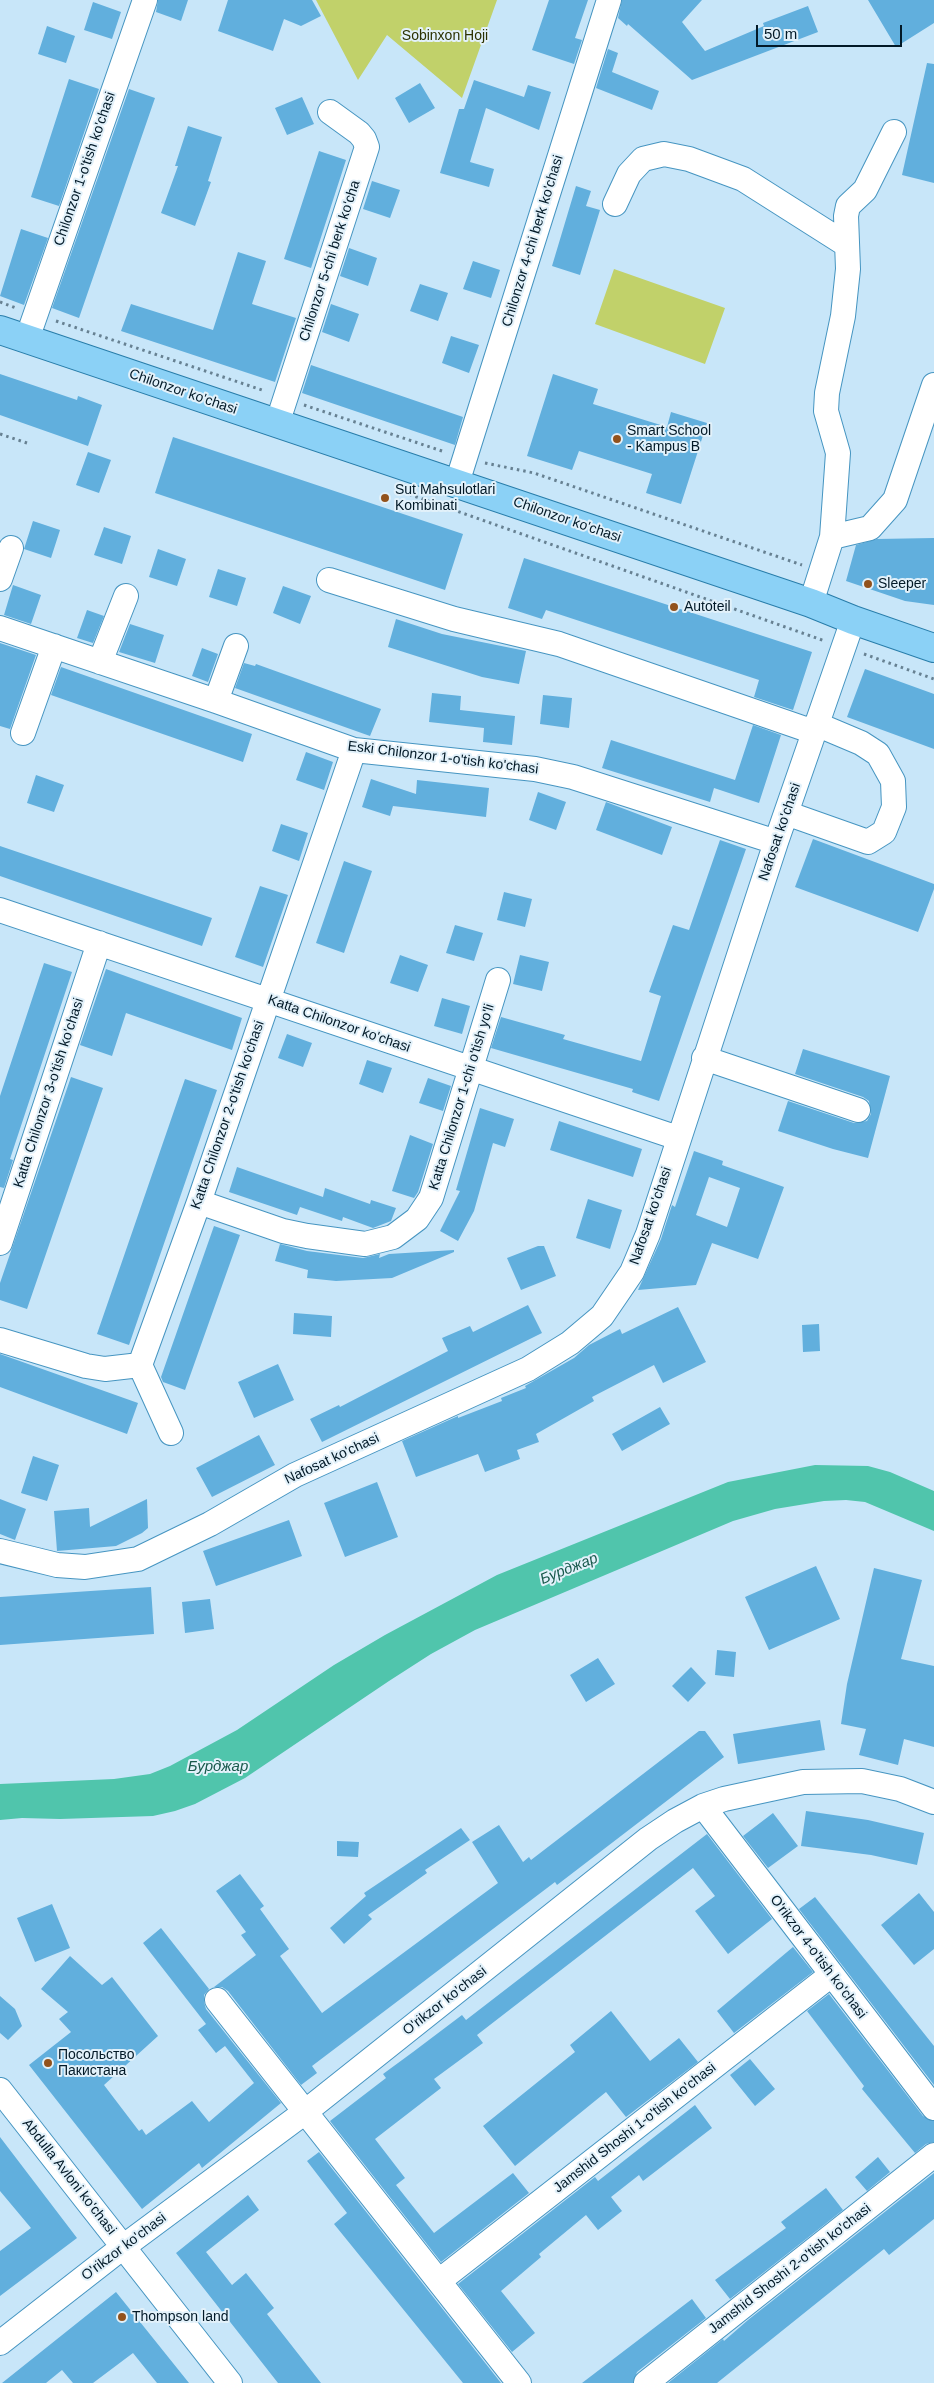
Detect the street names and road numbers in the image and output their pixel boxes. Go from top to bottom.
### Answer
street label: Chilonzor 1-o'tish ko'chasi [51,90,119,248]
street label: Chilonzor 4-chi berk ko'chasi [499,153,567,329]
street label: Chilonzor 5-chi berk ko'cha [296,178,364,344]
street label: Chilonzor ko'chasi [127,366,239,418]
street label: Chilonzor ko'chasi [511,494,623,546]
street label: Eski Chilonzor 1-o'tish ko'chasi [347,738,539,778]
street label: Nafosat ko'chasi [755,781,805,883]
street label: Katta Chilonzor ko'chasi [265,992,413,1056]
street label: Katta Chilonzor 3-o'tish ko'chasi [10,996,88,1190]
street label: Katta Chilonzor 1-chi o'tish yo'li [426,1002,498,1192]
street label: Katta Chilonzor 2-o'tish ko'chasi [188,1019,268,1211]
street label: Nafosat ko'chasi [626,1165,676,1267]
street label: Nafosat ko'chasi [282,1430,382,1488]
street label: O'rikzor 4-o'tish ko'chasi [766,1892,870,2022]
street label: O'rikzor ko'chasi [400,1963,490,2039]
street label: Jamshid Shoshi 1-o'tish ko'chasi [550,2059,720,2197]
street label: Abdulla Avloni ko'chasi [19,2116,119,2238]
street label: Jamshid Shoshi 2-o'tish ko'chasi [705,2200,875,2338]
street label: O'rikzor ko'chasi [78,2210,170,2284]

